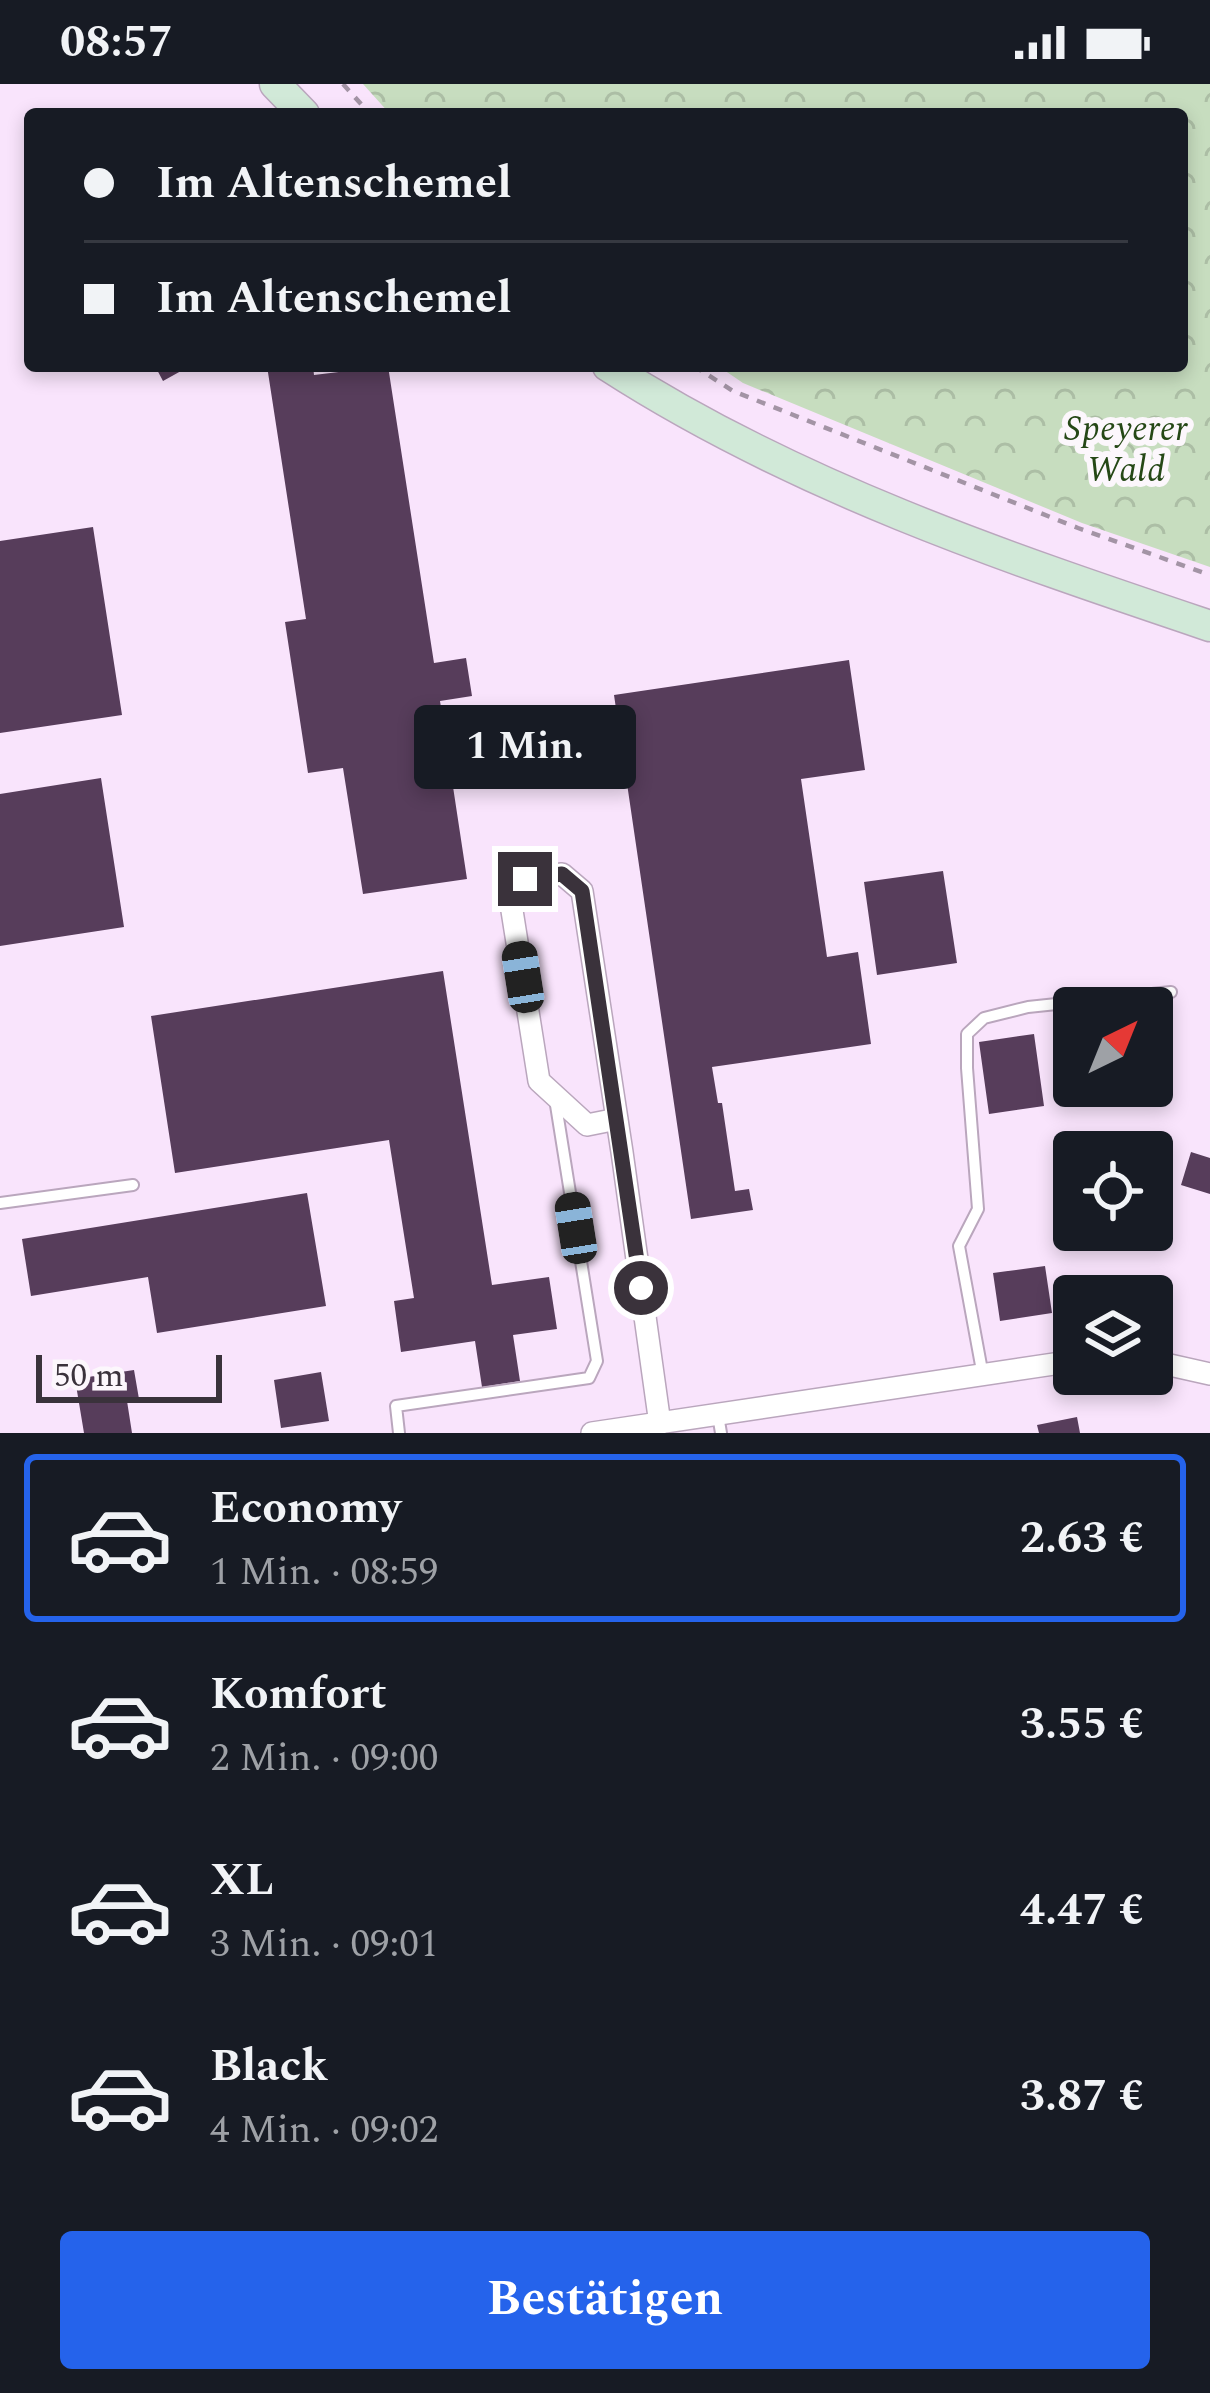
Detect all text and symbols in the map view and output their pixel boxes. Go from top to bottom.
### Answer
text: 08:57 [60,8,173,77]
text: Im Altenschemel [156,149,512,218]
text: Im Altenschemel [156,264,512,333]
park label: Speyerer Wald [1064,402,1188,498]
callout: 1 Min. [414,705,636,789]
text: 1 Min. [466,717,584,776]
route end [498,852,552,906]
car [500,939,546,1015]
north arrow [1053,987,1173,1107]
map controls [1053,987,1173,1395]
button: locate [1053,1131,1173,1251]
car [553,1190,599,1266]
route start [614,1261,668,1315]
button: layers [1053,1275,1173,1395]
scale bar [36,1349,222,1402]
text: 50 m [54,1351,124,1401]
text: Economy [210,1474,401,1543]
icon: car [66,1484,174,1592]
text: 2.63 € [1020,1504,1144,1573]
text: 1 Min. · 08:59 [210,1543,438,1602]
text: Komfort [210,1660,387,1729]
icon: car [66,1670,174,1778]
text: 3.55 € [1020,1690,1144,1759]
text: 2 Min. · 09:00 [210,1729,438,1788]
text: XL [210,1846,274,1915]
icon: car [66,1856,174,1964]
text: 4.47 € [1020,1876,1144,1945]
text: 3 Min. · 09:01 [210,1915,438,1974]
text: Black [210,2032,328,2101]
icon: car [66,2042,174,2150]
text: 3.87 € [1020,2062,1144,2131]
text: 4 Min. · 09:02 [210,2101,438,2160]
button: Bestätigen [60,2231,1150,2369]

